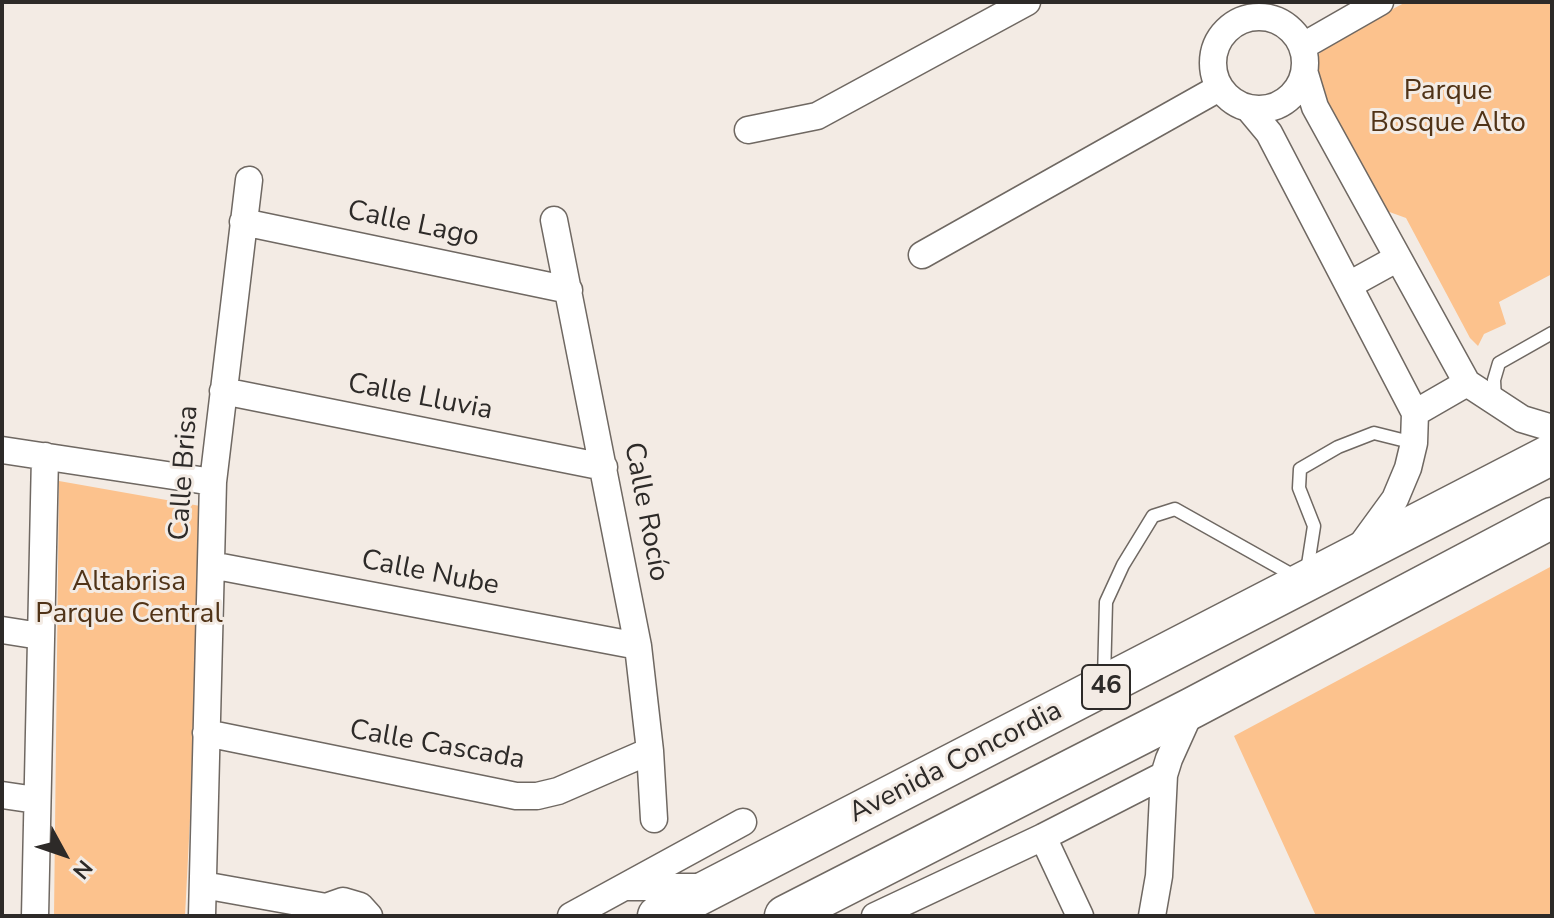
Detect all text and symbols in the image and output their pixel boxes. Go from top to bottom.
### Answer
park label: Parque Bosque Alto [1370,75,1526,141]
street label: Calle Lago [344,195,482,255]
street label: Calle Lluvia [345,368,495,428]
street label: Calle Brisa [164,404,206,542]
street label: Calle Rocío [615,440,675,584]
street label: Calle Nube [358,544,502,604]
park label: Altabrisa Parque Central [35,566,223,632]
road number: 46 [1082,665,1130,709]
street label: Avenida Concordia [844,695,1068,831]
street label: Calle Cascada [347,714,527,778]
north arrow [24,814,104,894]
text: N [66,853,99,885]

